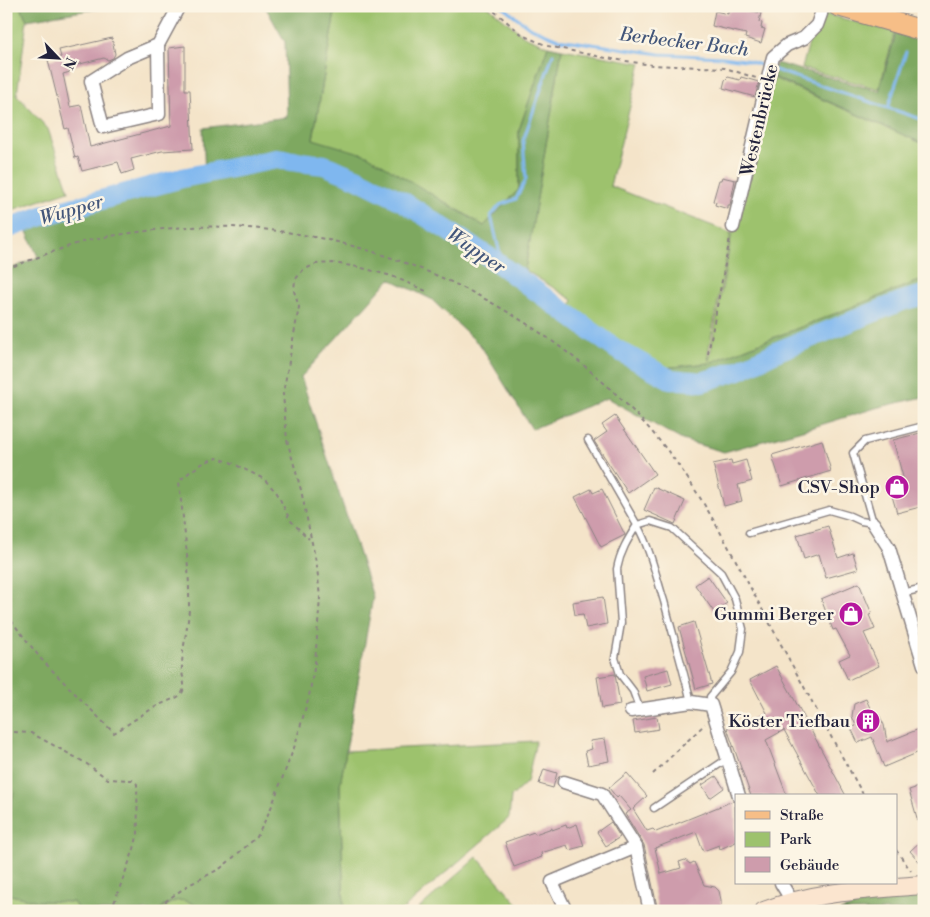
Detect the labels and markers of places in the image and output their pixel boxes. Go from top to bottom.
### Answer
shop icon: CSV-Shop [884,474,910,500]
place label: CSV-Shop [797,476,880,499]
shop icon: Gummi Berger [838,601,864,627]
place label: Gummi Berger [714,603,834,626]
building icon: Köster Tiefbau [855,708,881,734]
place label: Köster Tiefbau [728,710,851,733]

